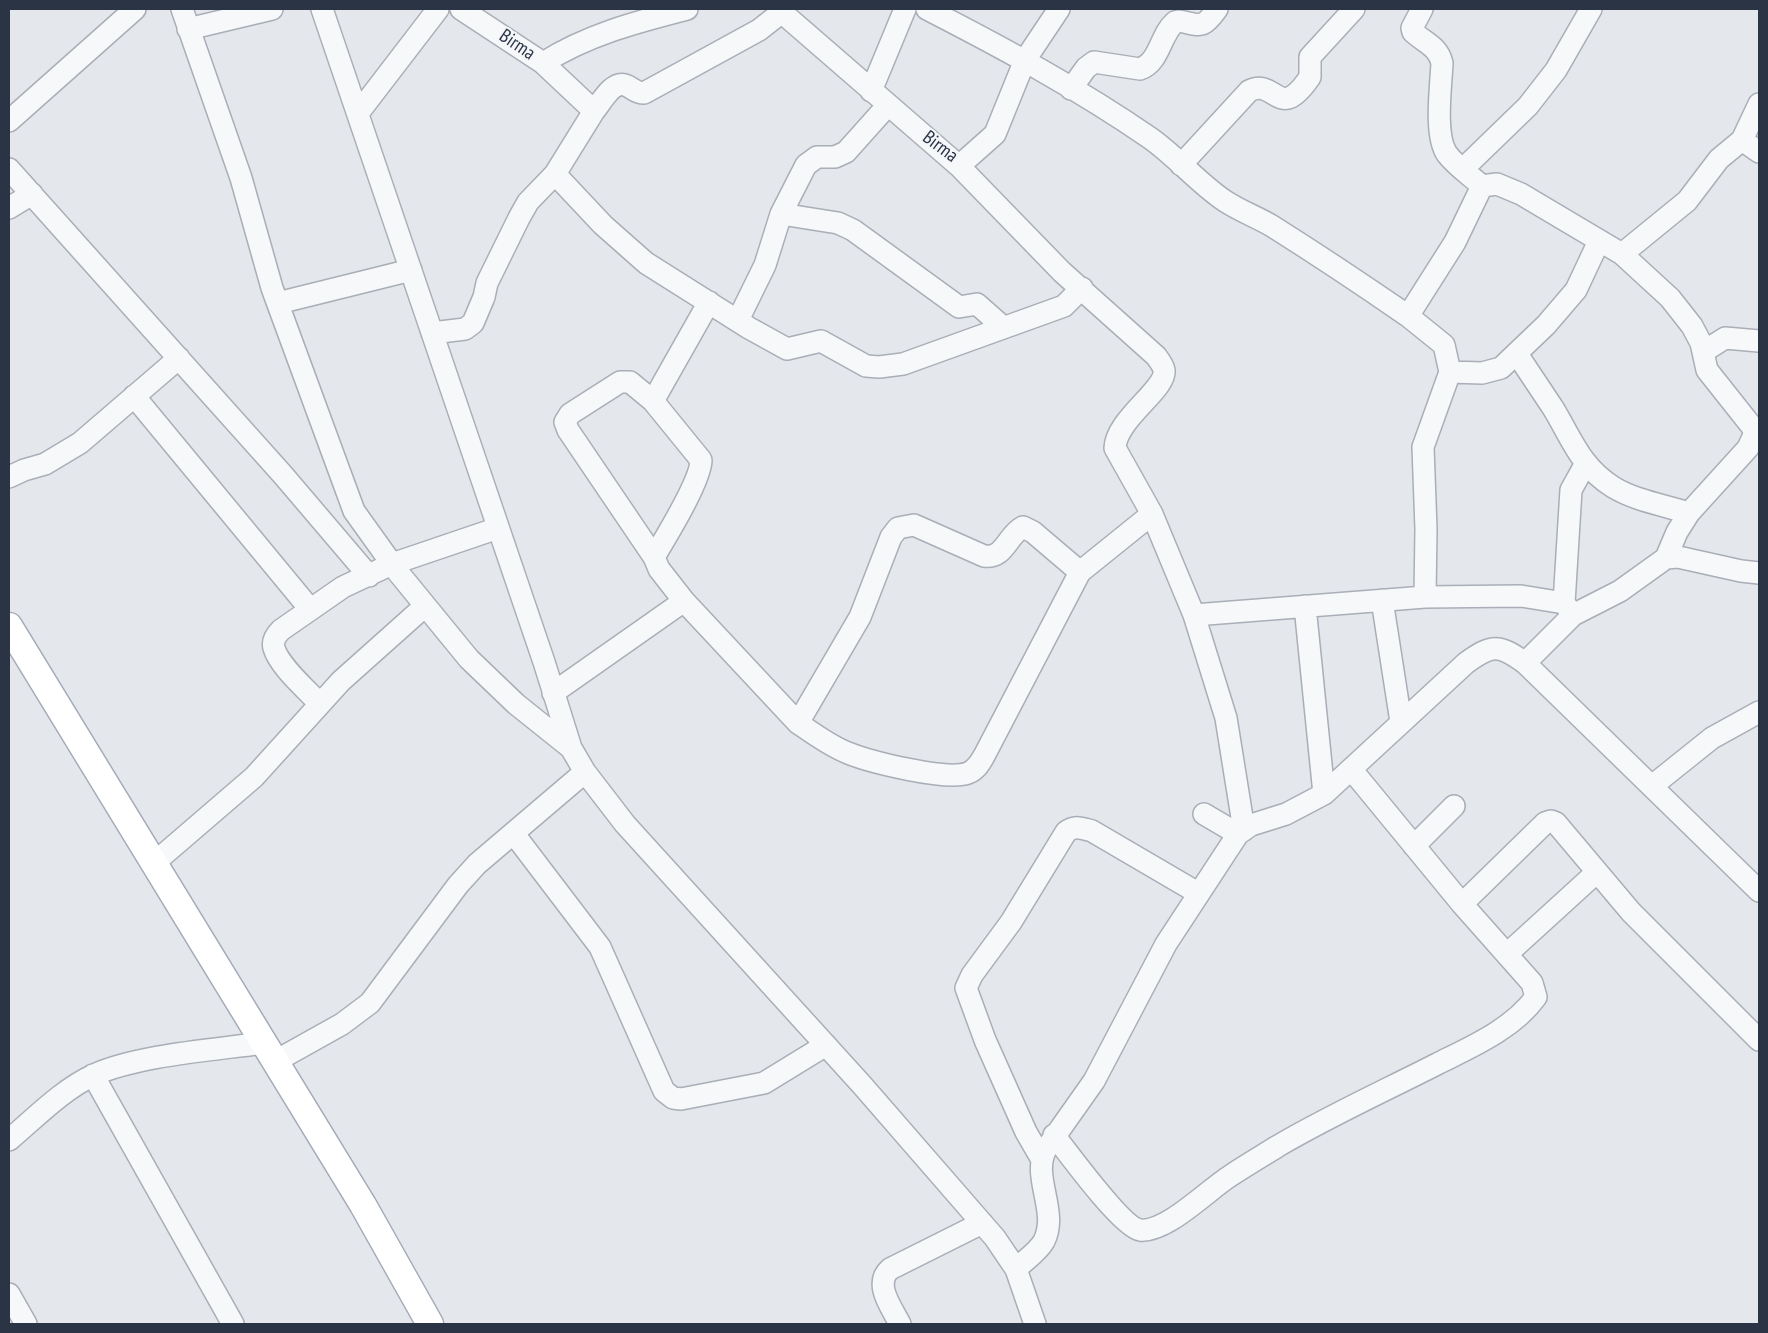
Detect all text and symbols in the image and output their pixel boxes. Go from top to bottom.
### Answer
street label: Birma [495,25,539,65]
street label: Birma [918,126,962,168]

